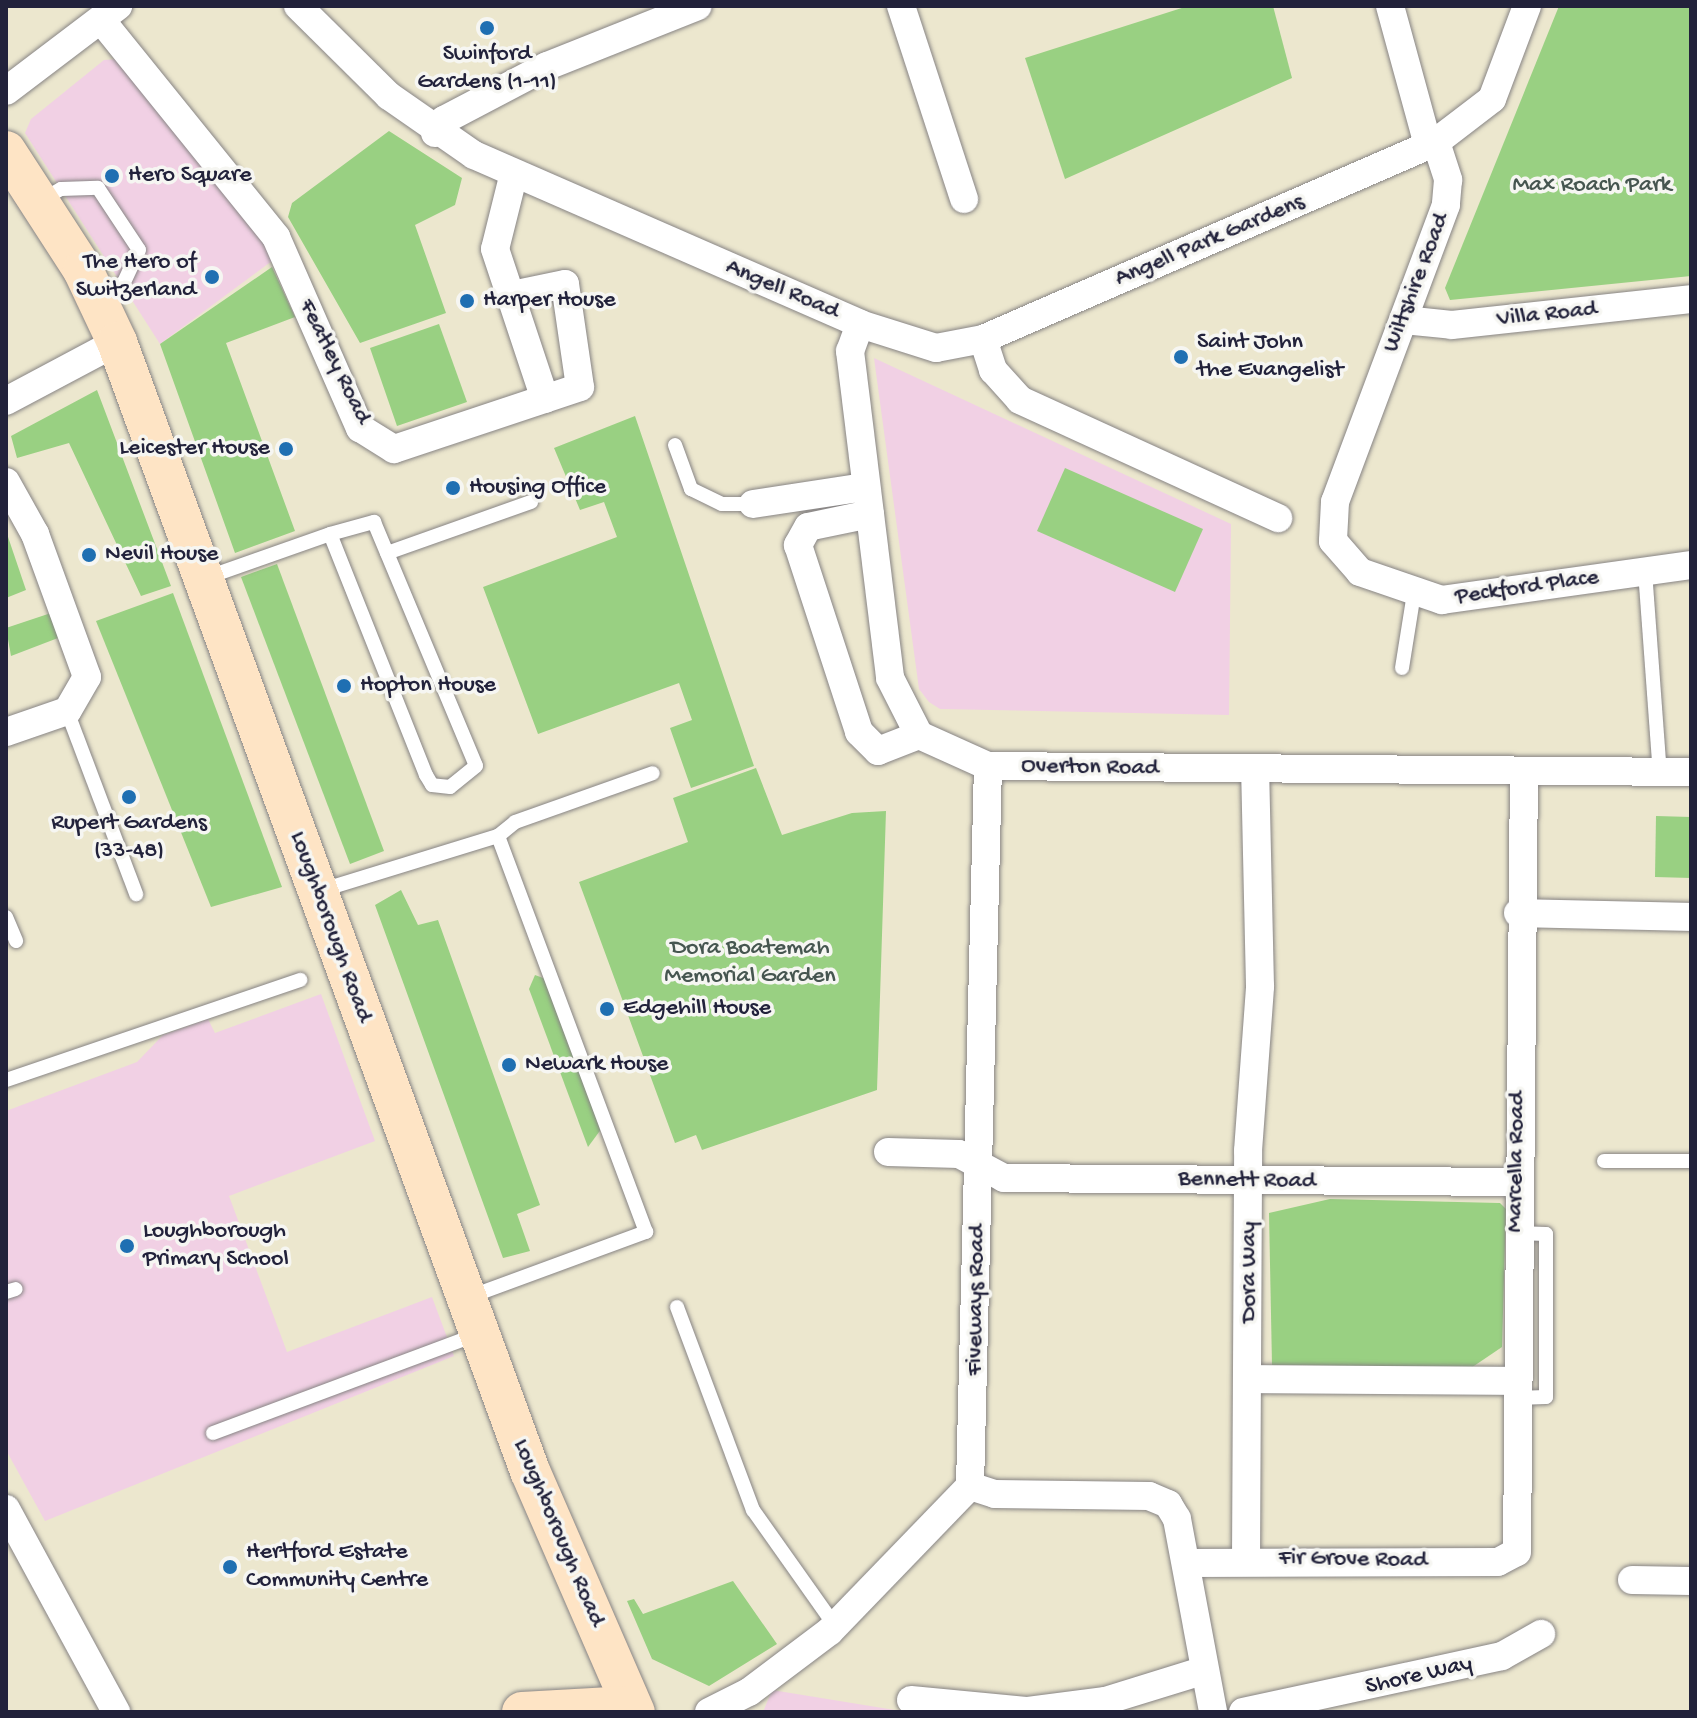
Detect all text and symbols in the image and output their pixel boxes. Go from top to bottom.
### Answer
marker: Swinford Gardens (1-11) [478,19,496,37]
place label: Swinford Gardens (1-11) [417,41,557,97]
place label: Hero Square [128,162,252,190]
marker: Hero Square [103,167,121,185]
park label: Max Roach Park [1512,172,1672,200]
street label: Angell Park Gardens [1111,188,1309,294]
street label: Wiltshire Road [1377,209,1457,357]
place label: The Hero of Switzerland [76,249,196,305]
street label: Angell Road [721,253,843,327]
marker: The Hero of Switzerland [203,268,221,286]
place label: Harper House [483,287,616,315]
marker: Harper House [458,292,476,310]
street label: Featley Road [291,295,377,429]
street label: Villa Road [1495,295,1599,335]
place label: Saint John the Evangelist [1197,329,1343,385]
marker: Saint John the Evangelist [1172,348,1190,366]
place label: Leicester House [119,435,270,463]
marker: Leicester House [277,440,295,458]
place label: Housing Office [469,474,606,502]
marker: Housing Office [444,479,462,497]
place label: Nevil House [105,541,218,569]
marker: Nevil House [80,546,98,564]
street label: Peckford Place [1453,564,1601,612]
place label: Hopton House [360,672,496,700]
marker: Hopton House [335,677,353,695]
street label: Overton Road [1021,752,1159,784]
marker: Rupert Gardens (33-48) [120,788,138,806]
place label: Rupert Gardens (33-48) [51,810,207,866]
street label: Loughborough Road [282,828,378,1026]
park label: Dora Boatemah Memorial Garden [664,935,836,991]
place label: Edgehill House [623,995,771,1023]
marker: Edgehill House [598,1000,616,1018]
place label: Newark House [525,1051,668,1079]
marker: Newark House [500,1056,518,1074]
street label: Marcella Road [1501,1091,1533,1233]
street label: Bennett Road [1178,1165,1316,1197]
place label: Loughborough Primary School [143,1218,289,1274]
street label: Dora Way [1236,1221,1264,1323]
street label: Fiveways Road [961,1224,993,1376]
marker: Loughborough Primary School [118,1237,136,1255]
street label: Loughborough Road [505,1435,611,1631]
place label: Hertford Estate Community Centre [246,1539,428,1595]
street label: Fir Grove Road [1278,1544,1428,1576]
marker: Hertford Estate Community Centre [221,1558,239,1576]
street label: Shore Way [1363,1650,1475,1702]

